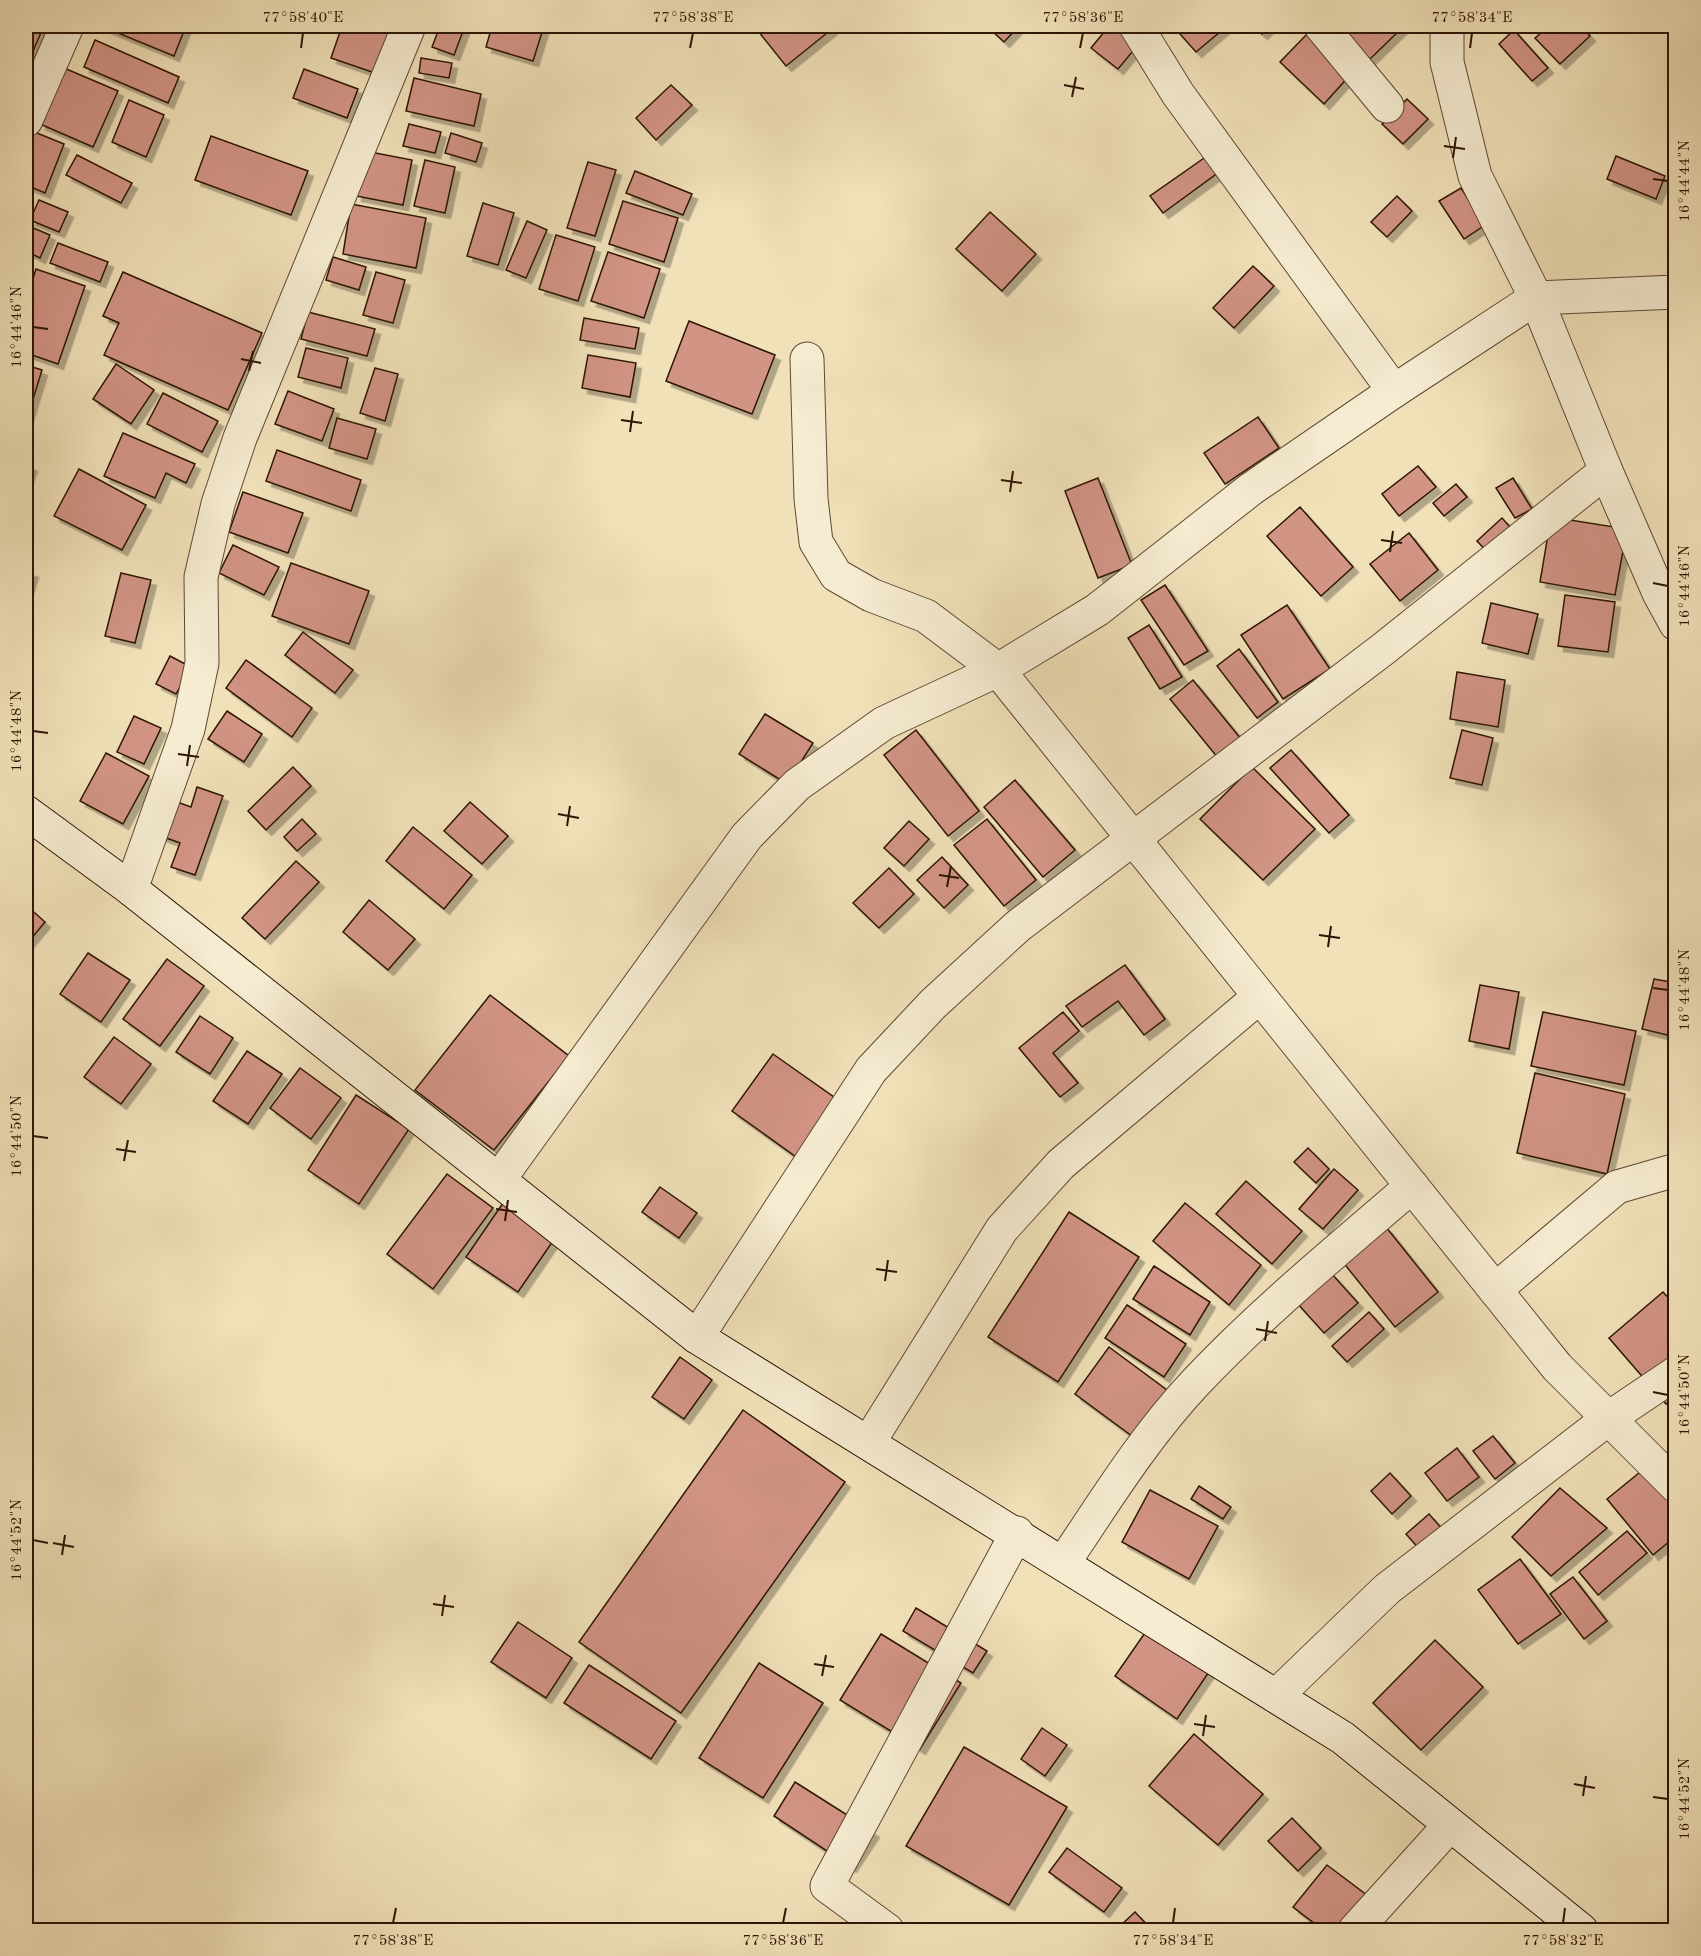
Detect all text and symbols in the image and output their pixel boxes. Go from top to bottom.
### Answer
text: 77°58'40"E [263,11,343,26]
text: 77°58'38"E [653,11,733,26]
text: 77°58'36"E [1043,11,1123,26]
text: 77°58'34"E [1432,11,1512,26]
text: 16°44'44"N [1678,140,1693,222]
text: 16°44'46"N [10,286,25,368]
text: 16°44'46"N [1678,545,1693,627]
text: 16°44'48"N [10,690,25,772]
text: 16°44'48"N [1678,949,1693,1031]
text: 16°44'50"N [10,1095,25,1177]
text: 16°44'50"N [1678,1354,1693,1436]
text: 16°44'52"N [10,1499,25,1581]
text: 16°44'52"N [1678,1758,1693,1840]
text: 77°58'38"E [353,1934,433,1949]
text: 77°58'36"E [743,1934,823,1949]
text: 77°58'34"E [1133,1934,1213,1949]
text: 77°58'32"E [1523,1934,1603,1949]

